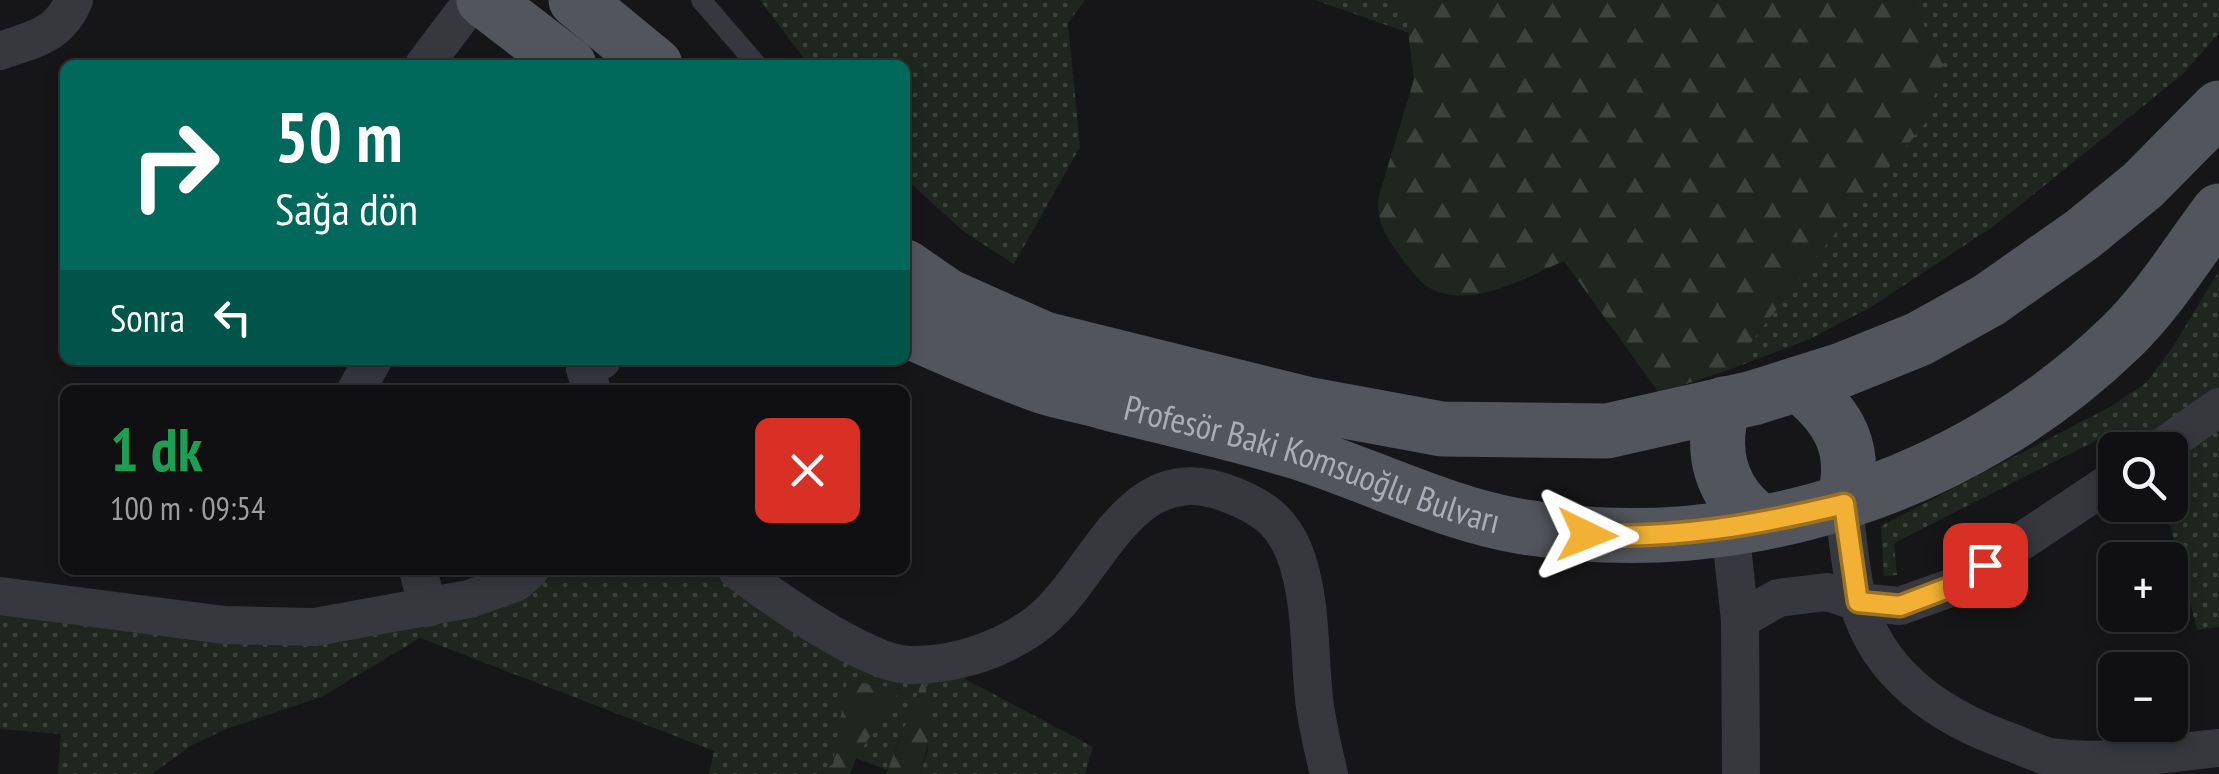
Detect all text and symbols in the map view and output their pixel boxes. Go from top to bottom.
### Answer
text: 50 m [275,91,403,181]
icon: right [110,100,240,230]
text: Sağa dön [275,179,418,237]
icon: left [205,290,260,345]
text: Sonra [110,293,185,342]
street label: Profesör Baki Komsuoğlu Bulvarı [1120,384,1505,544]
text: 1 dk [110,410,202,488]
button: close [755,418,860,523]
map controls [2098,432,2188,742]
button: search [2098,432,2188,522]
position arrow [1535,483,1639,587]
text: 100 m · 09:54 [110,487,265,529]
pin [1943,523,2028,608]
icon: arrive [1958,538,2013,593]
button: + [2098,542,2188,632]
button: − [2098,652,2188,742]

